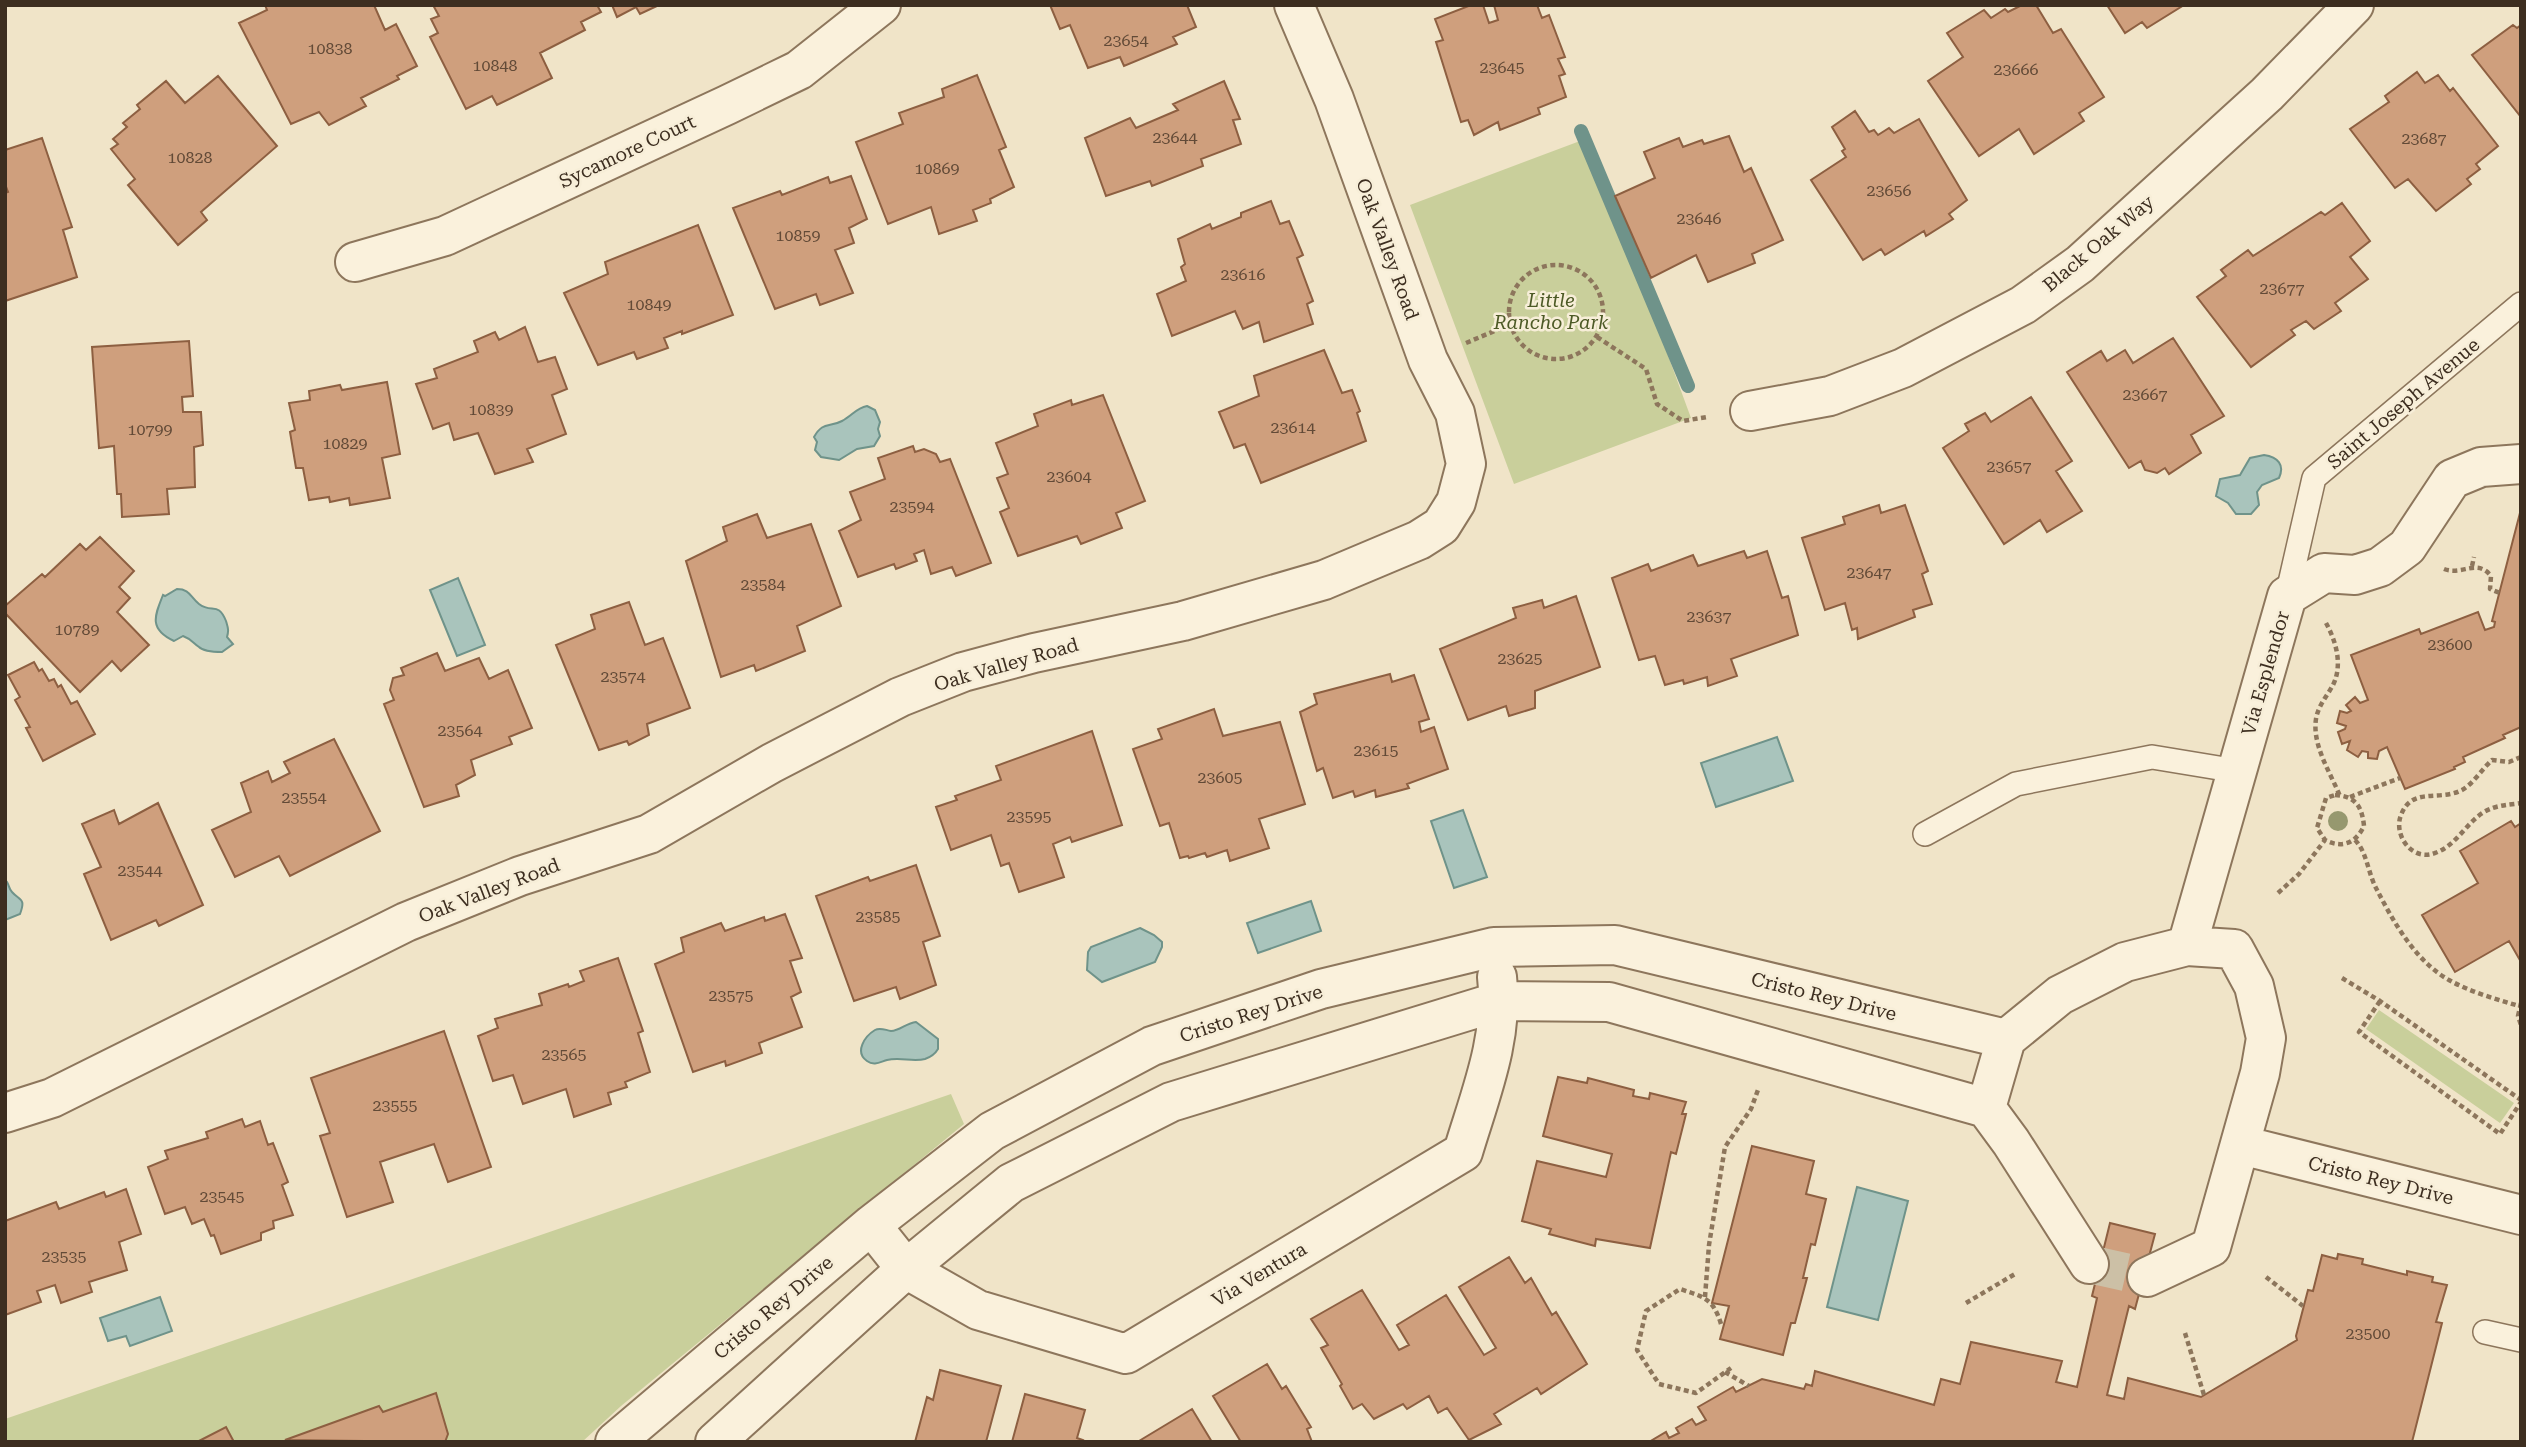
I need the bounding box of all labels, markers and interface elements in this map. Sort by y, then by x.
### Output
house number: 23654 [1104,31,1148,50]
house number: 10838 [308,39,352,58]
house number: 10848 [473,56,517,75]
house number: 23645 [1480,58,1524,77]
house number: 23666 [1994,60,2038,79]
street label: Sycamore Court [555,110,699,193]
house number: 23644 [1153,128,1197,147]
house number: 23687 [2402,129,2446,148]
house number: 10828 [168,148,212,167]
house number: 10869 [915,159,959,178]
street label: Oak Valley Road [1351,175,1424,323]
house number: 23656 [1867,181,1911,200]
street label: Black Oak Way [2038,190,2159,297]
house number: 23646 [1677,209,1721,228]
house number: 10859 [776,226,820,245]
house number: 23616 [1221,265,1265,284]
house number: 23677 [2260,279,2304,298]
park label: Little Rancho Park [1493,289,1609,334]
house number: 10849 [627,295,671,314]
street label: Saint Joseph Avenue [2323,333,2484,474]
house number: 23667 [2123,385,2167,404]
house number: 10839 [469,400,513,419]
house number: 23614 [1271,418,1315,437]
house number: 10799 [128,420,172,439]
house number: 10829 [323,434,367,453]
house number: 23657 [1987,457,2031,476]
house number: 23604 [1047,467,1091,486]
house number: 23594 [890,497,934,516]
house number: 23647 [1847,563,1891,582]
house number: 23584 [741,575,785,594]
house number: 23637 [1687,607,1731,626]
street label: Via Esplendor [2237,608,2294,738]
house number: 10789 [55,620,99,639]
street label: Oak Valley Road [931,633,1081,696]
house number: 23600 [2428,635,2472,654]
house number: 23625 [1498,649,1542,668]
house number: 23574 [601,667,645,686]
house number: 23564 [438,721,482,740]
house number: 23615 [1354,741,1398,760]
house number: 23605 [1198,768,1242,787]
house number: 23554 [282,788,326,807]
house number: 23595 [1007,807,1051,826]
street label: Oak Valley Road [415,853,563,928]
house number: 23544 [118,861,162,880]
house number: 23585 [856,907,900,926]
street label: Cristo Rey Drive [1749,967,1899,1026]
street label: Cristo Rey Drive [1177,980,1326,1047]
house number: 23575 [709,986,753,1005]
house number: 23565 [542,1045,586,1064]
house number: 23555 [373,1096,417,1115]
street label: Cristo Rey Drive [2306,1151,2456,1210]
house number: 23545 [200,1187,244,1206]
street label: Via Ventura [1208,1237,1311,1312]
house number: 23535 [42,1247,86,1266]
street label: Cristo Rey Drive [709,1251,838,1364]
house number: 23500 [2346,1324,2390,1343]

